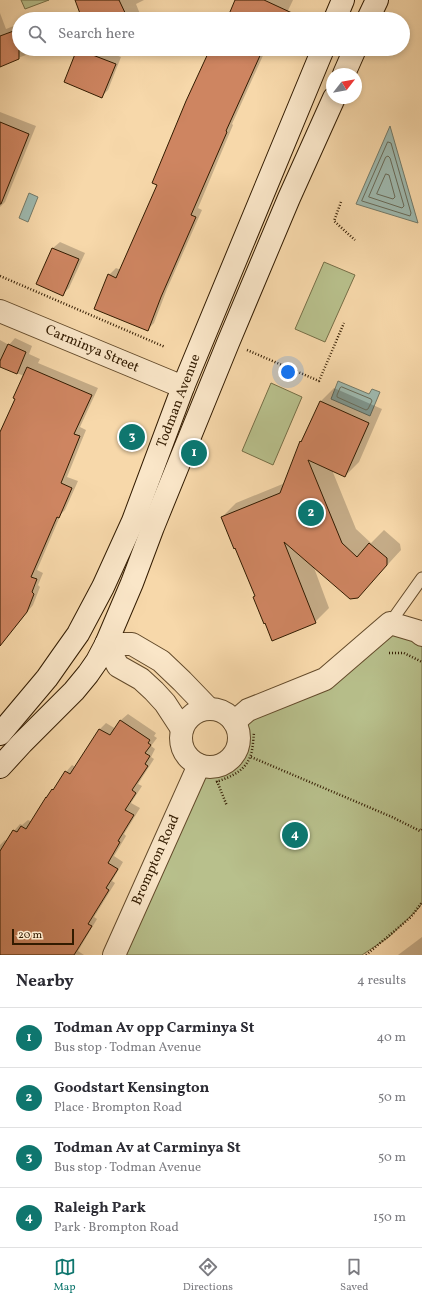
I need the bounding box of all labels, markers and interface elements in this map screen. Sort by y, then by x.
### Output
search box [12,12,410,56]
icon: search [26,23,48,45]
text: Search here [58,24,135,45]
north arrow [326,68,362,104]
street label: Carminya Street [42,321,142,377]
street label: Todman Avenue [152,351,206,451]
your location [278,362,298,382]
pin: 3 [119,422,145,452]
pin: 1 [181,438,207,468]
pin: 2 [298,498,324,528]
street label: Brompton Road [128,812,185,908]
pin: 4 [282,820,308,850]
scale bar [12,927,74,946]
text: 20 m [18,928,42,943]
text: Nearby [16,970,74,993]
text: 4 results [357,972,406,990]
text: Todman Av opp Carminya St [54,1018,254,1039]
text: 1 [26,1029,32,1047]
text: 40 m [377,1029,406,1047]
text: Bus stop · Todman Avenue [54,1039,201,1057]
text: Goodstart Kensington [54,1078,209,1099]
text: 2 [26,1089,32,1107]
text: 50 m [378,1089,406,1107]
text: Place · Brompton Road [54,1099,182,1117]
text: Todman Av at Carminya St [54,1138,241,1159]
text: 3 [26,1149,32,1167]
text: 50 m [378,1149,406,1167]
text: Bus stop · Todman Avenue [54,1159,201,1177]
text: Raleigh Park [54,1198,146,1219]
text: 4 [25,1209,33,1227]
text: 150 m [373,1209,406,1227]
text: Park · Brompton Road [54,1219,179,1237]
tab: Map [54,1256,76,1295]
tab: Directions [183,1256,233,1295]
tab: Saved [340,1256,368,1295]

